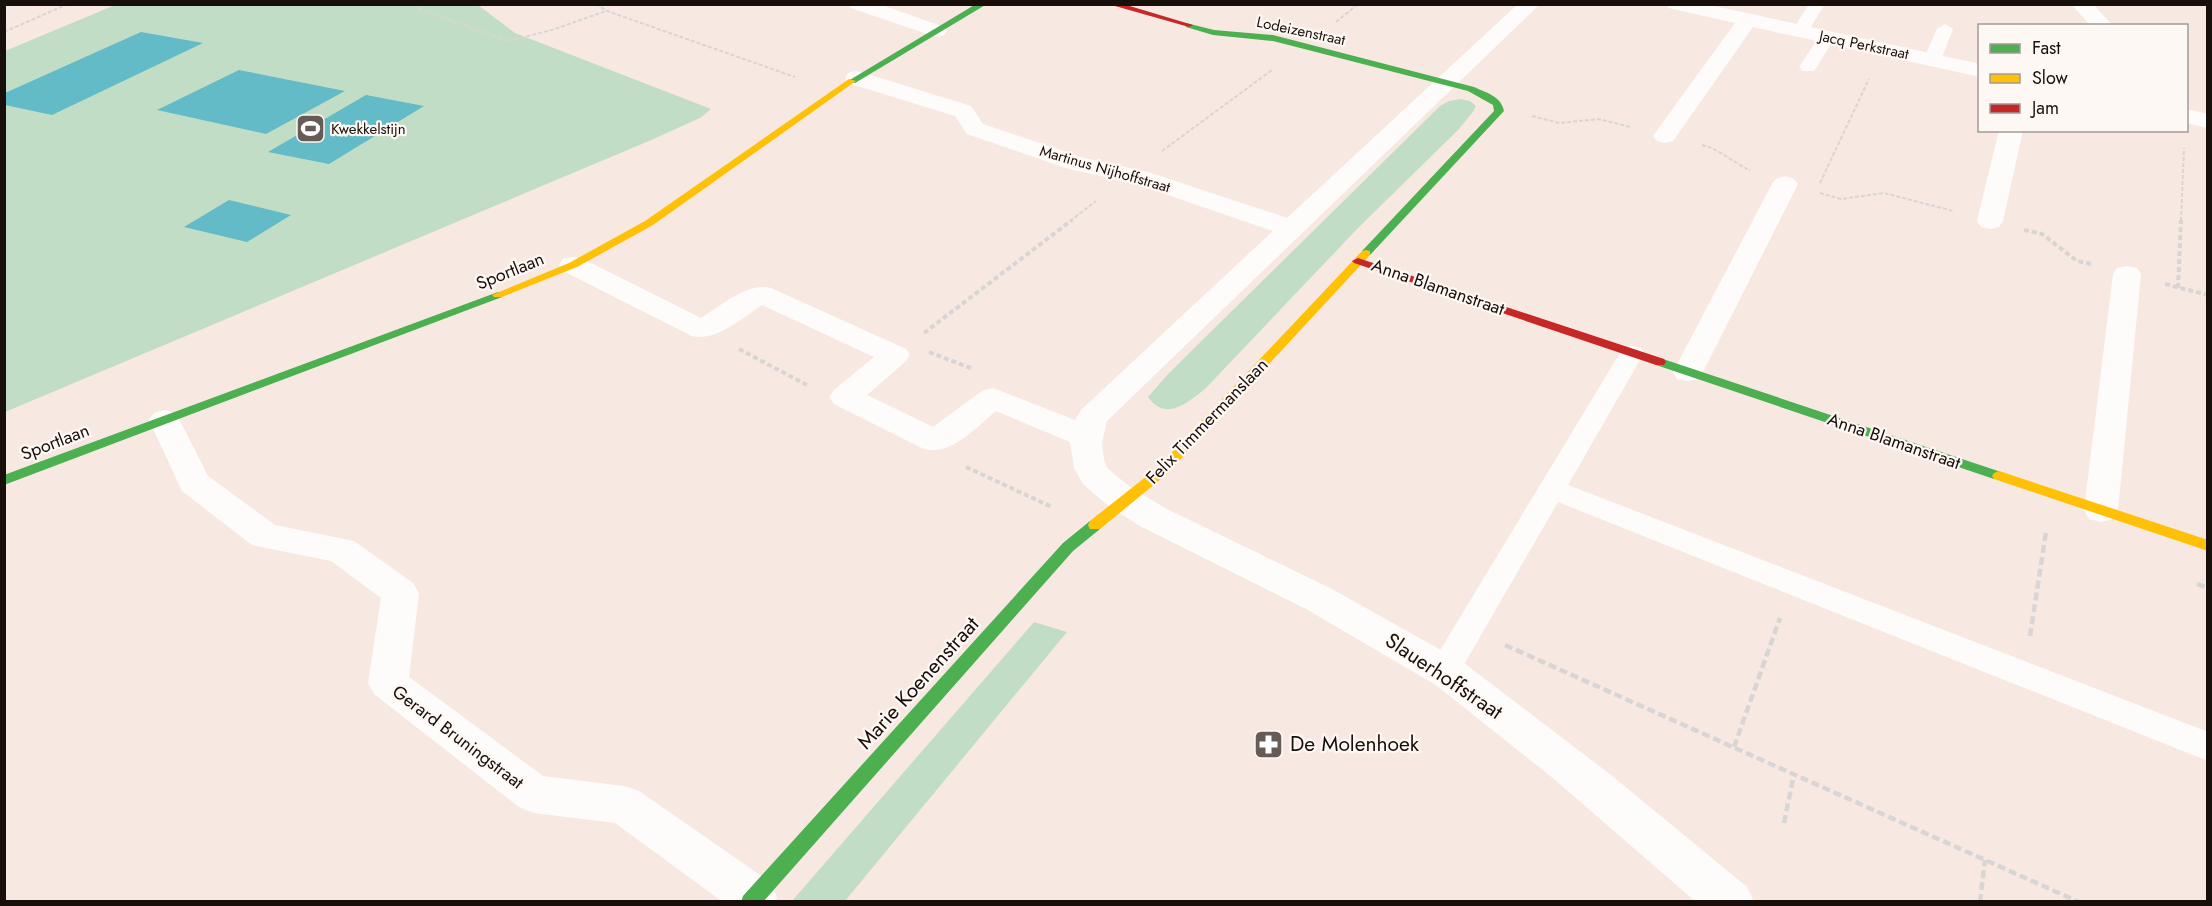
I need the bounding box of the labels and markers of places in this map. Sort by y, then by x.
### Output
sports icon: Kwekkelstijn [294,113,326,145]
place label: Kwekkelstijn [331,118,406,140]
pharmacy icon: De Molenhoek [1253,728,1285,760]
place label: De Molenhoek [1290,729,1420,759]

